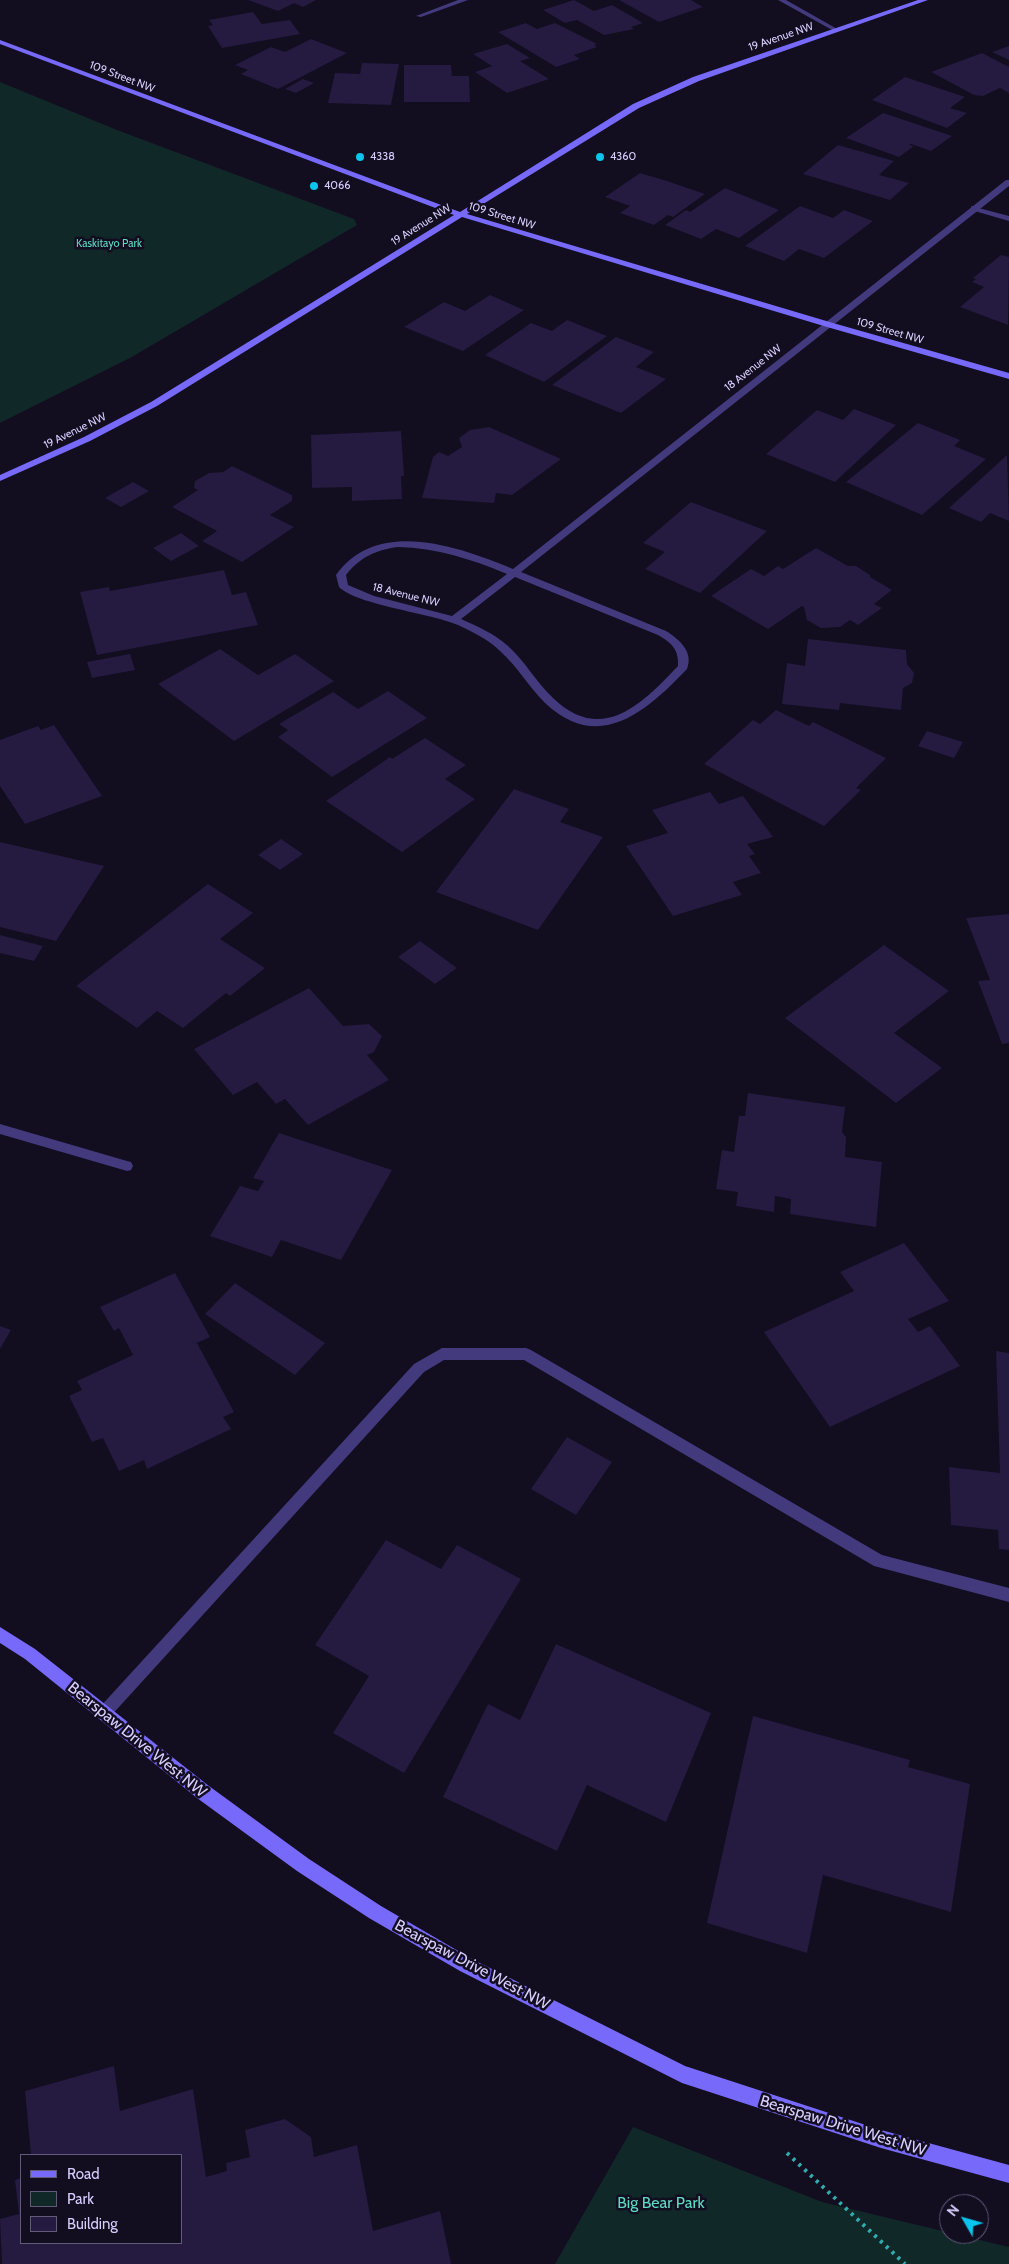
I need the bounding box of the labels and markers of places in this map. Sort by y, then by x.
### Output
place label: 4338 [370,150,395,164]
place label: 4360 [610,150,636,164]
marker: 4338 [354,151,366,163]
marker: 4360 [594,151,606,163]
place label: 4066 [324,179,351,193]
marker: 4066 [308,180,320,192]

